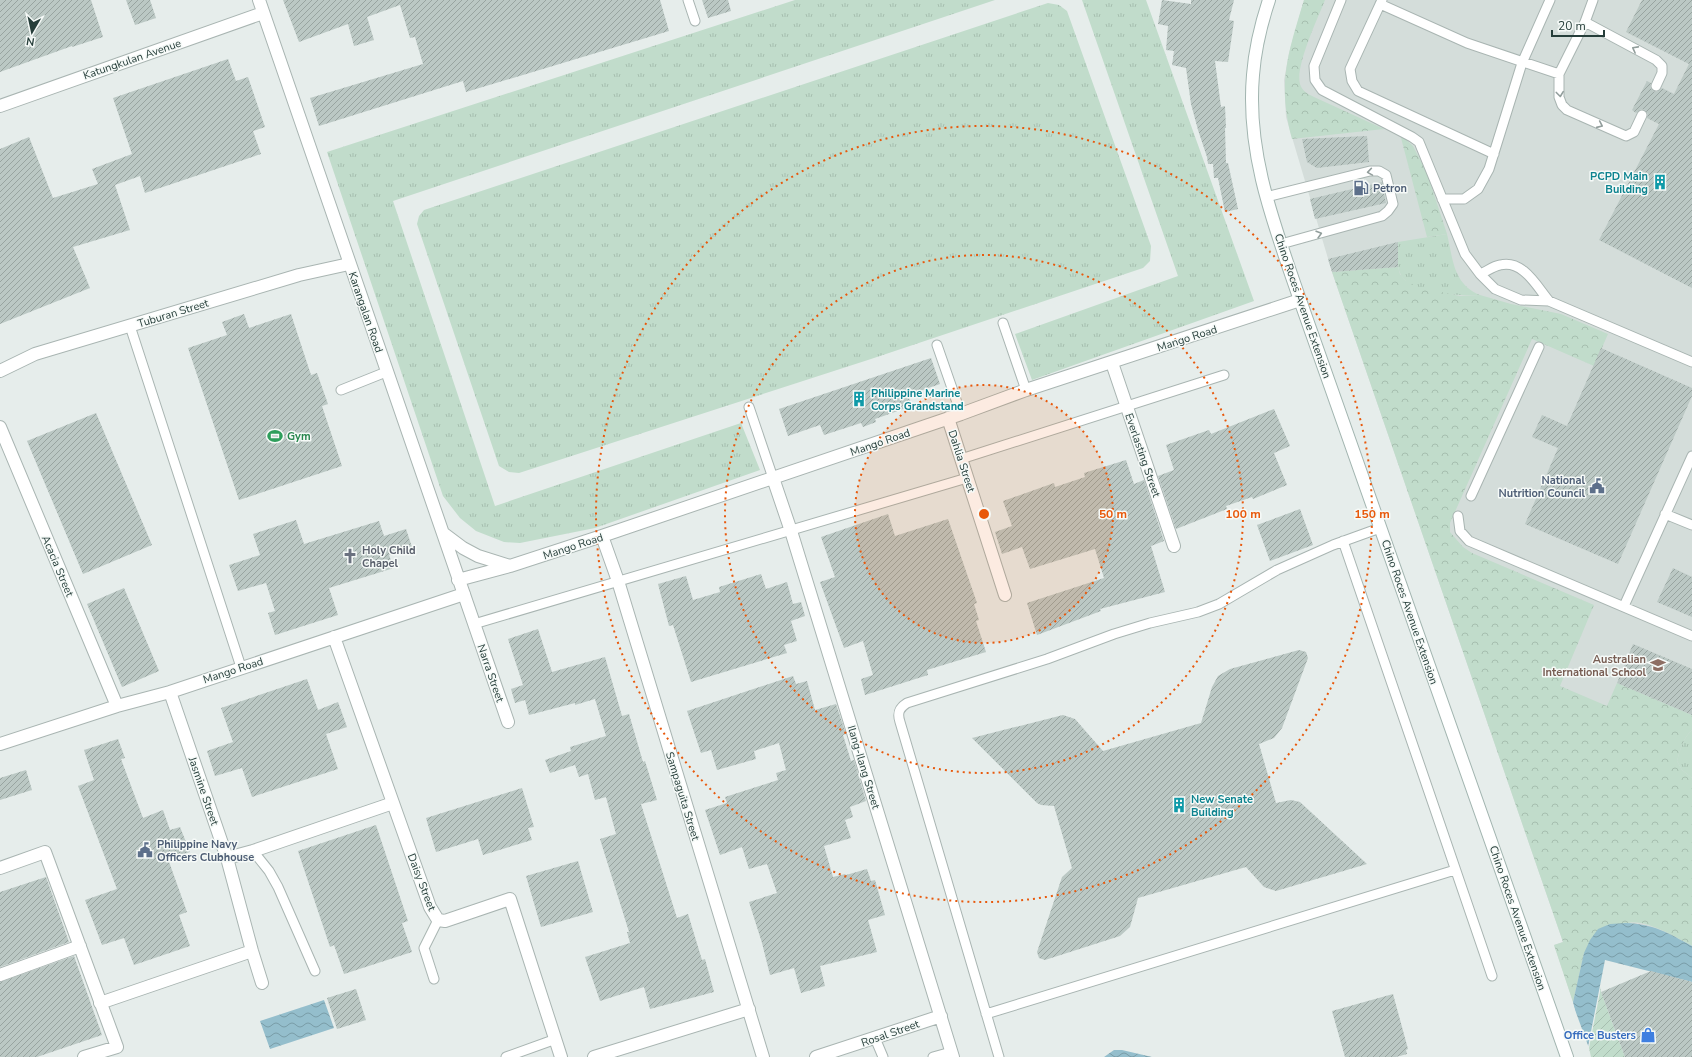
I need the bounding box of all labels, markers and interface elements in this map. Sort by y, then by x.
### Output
north arrow [12,12,52,52]
scale bar [1552,12,1604,38]
text: 20 m [1558,18,1586,34]
text: N [25,33,36,49]
street label: Katungkulan Avenue [81,36,183,83]
one-way arrow [1632,46,1639,54]
one-way arrow [1555,90,1564,97]
one-way arrow [1596,120,1604,128]
one-way arrow [1366,167,1373,176]
place label: PCPD Main Building [1590,169,1648,197]
building icon: PCPD Main Building [1651,173,1669,191]
fuel station icon: Petron [1352,179,1370,197]
place label: Petron [1373,181,1407,196]
one-way arrow [1315,230,1322,239]
street label: Chino Roces Avenue Extension [1271,232,1334,381]
street label: Karangalan Road [345,270,386,355]
street label: Tuburan Street [136,296,211,331]
street label: Mango Road [1155,322,1219,355]
place label: Philippine Marine Corps Grandstand [871,386,964,414]
building icon: Philippine Marine Corps Grandstand [850,390,868,408]
street label: Everlasting Street [1121,411,1164,499]
street label: Mango Road [848,425,912,460]
sports icon: Gym [266,427,284,445]
street label: Dahlia Street [944,428,979,494]
place label: Gym [287,429,311,444]
place label: National Nutrition Council [1499,473,1585,501]
public building icon: National Nutrition Council [1588,477,1606,495]
text: 50 m [1099,506,1127,522]
text: 100 m [1225,506,1261,522]
text: 150 m [1354,506,1390,522]
centre of rings [977,507,991,521]
street label: Mango Road [541,530,605,563]
street label: Acacia Street [38,533,77,599]
street label: Chino Roces Avenue Extension [1378,538,1441,687]
place label: Holy Child Chapel [362,543,416,571]
church icon: Holy Child Chapel [341,547,359,565]
street label: Narra Street [474,642,508,704]
place label: Australian International School [1543,652,1646,680]
street label: Mango Road [201,654,265,687]
school or university icon: Australian International School [1649,656,1667,674]
street label: Ilang-Ilang Street [844,723,883,811]
street label: Sampaguita Street [662,750,703,842]
street label: Jasmine Street [184,754,222,828]
place label: New Senate Building [1191,792,1253,820]
building icon: New Senate Building [1170,796,1188,814]
place label: Philippine Navy Officers Clubhouse [157,837,254,865]
public building icon: Philippine Navy Officers Clubhouse [136,841,154,859]
street label: Chino Roces Avenue Extension [1486,844,1549,993]
street label: Daisy Street [404,851,439,913]
street label: Rosal Street [859,1016,921,1050]
shop icon: Office Busters [1639,1026,1657,1044]
place label: Office Busters [1564,1028,1636,1043]

